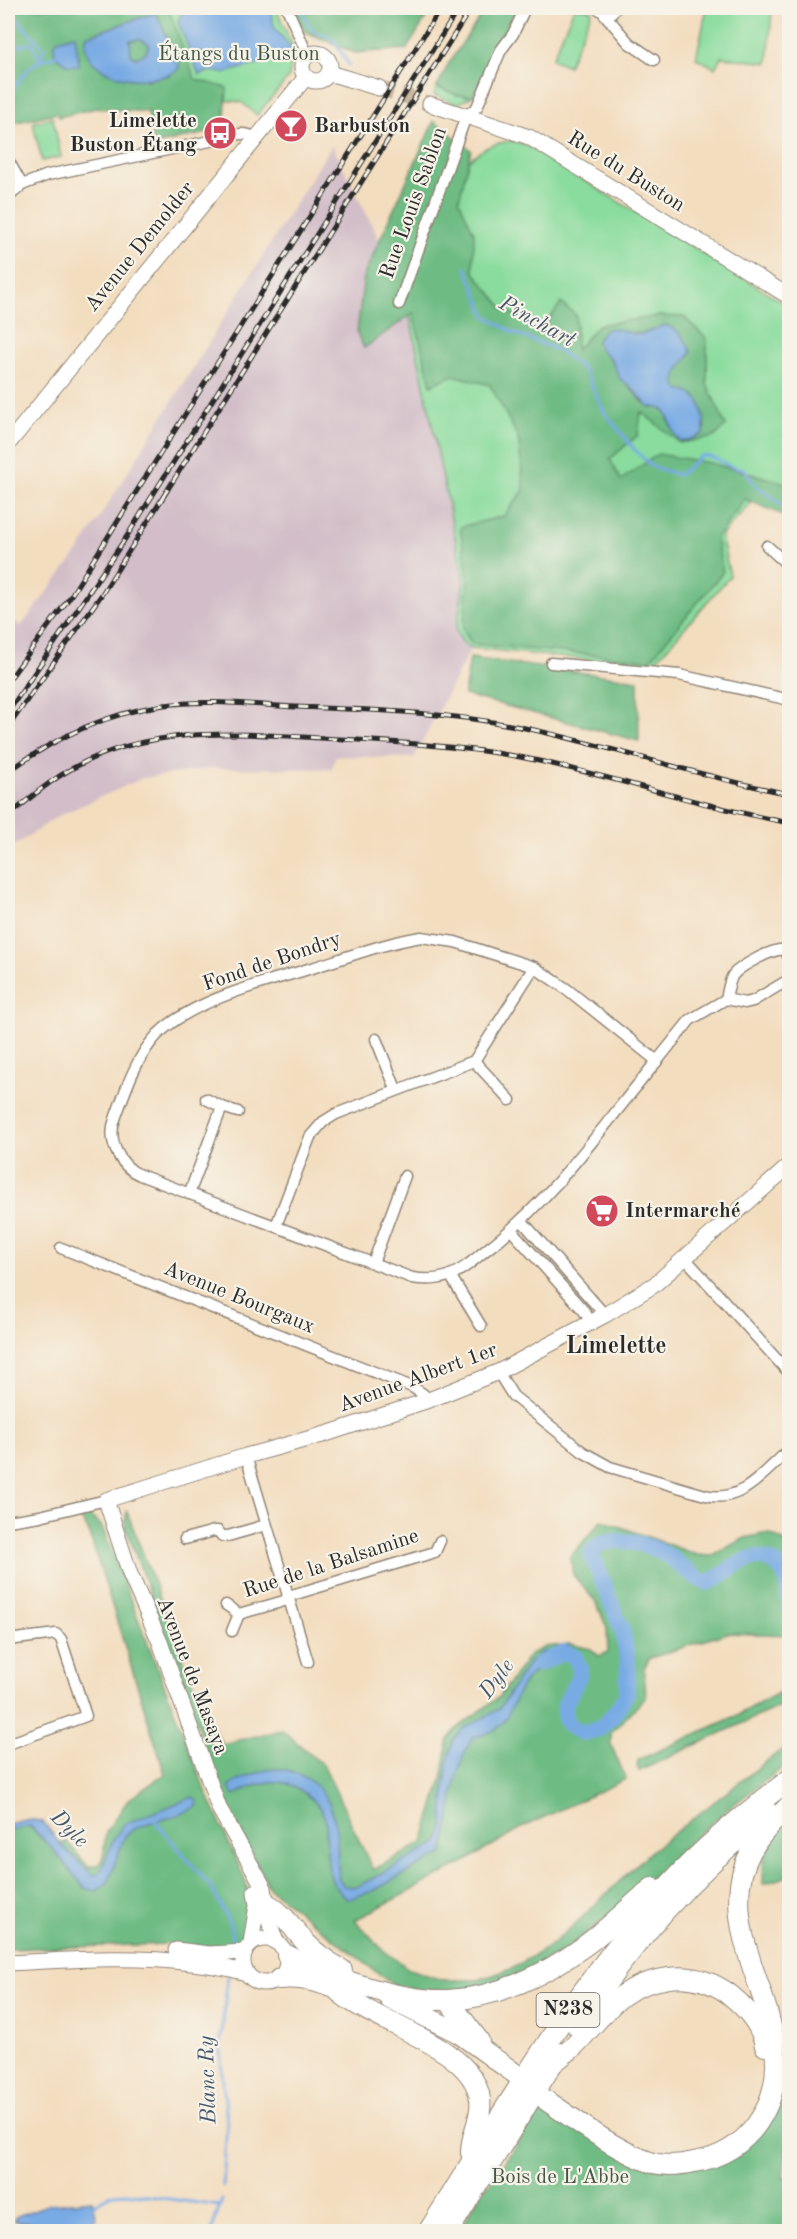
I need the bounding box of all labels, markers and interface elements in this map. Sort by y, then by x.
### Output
park label: Étangs du Buston [158,40,320,65]
bar icon: Barbuston [273,108,309,144]
place label: Limelette Buston Étang [70,111,197,156]
bus stop icon: Limelette Buston Étang [202,115,238,151]
place label: Barbuston [314,116,410,137]
street label: Rue Louis Sablon [377,124,451,282]
street label: Rue du Buston [564,128,688,216]
street label: Avenue Demolder [81,178,199,316]
water label: Pinchart [494,292,580,352]
street label: Fond de Bondry [200,929,344,995]
supermarket icon: Intermarché [584,1193,620,1229]
place label: Intermarché [625,1201,741,1222]
street label: Avenue Bourgaux [160,1258,318,1338]
district label: Limelette [565,1335,667,1359]
street label: Avenue Albert 1er [336,1339,500,1416]
street label: Rue de la Balsamine [240,1526,422,1602]
street label: Avenue de Masaya [152,1594,232,1758]
water label: Dyle [475,1655,519,1704]
water label: Dyle [45,1805,92,1852]
road number: N238 [536,1993,600,2027]
water label: Blanc Ry [195,2035,221,2126]
park label: Bois de L'Abbe [491,2167,629,2188]

